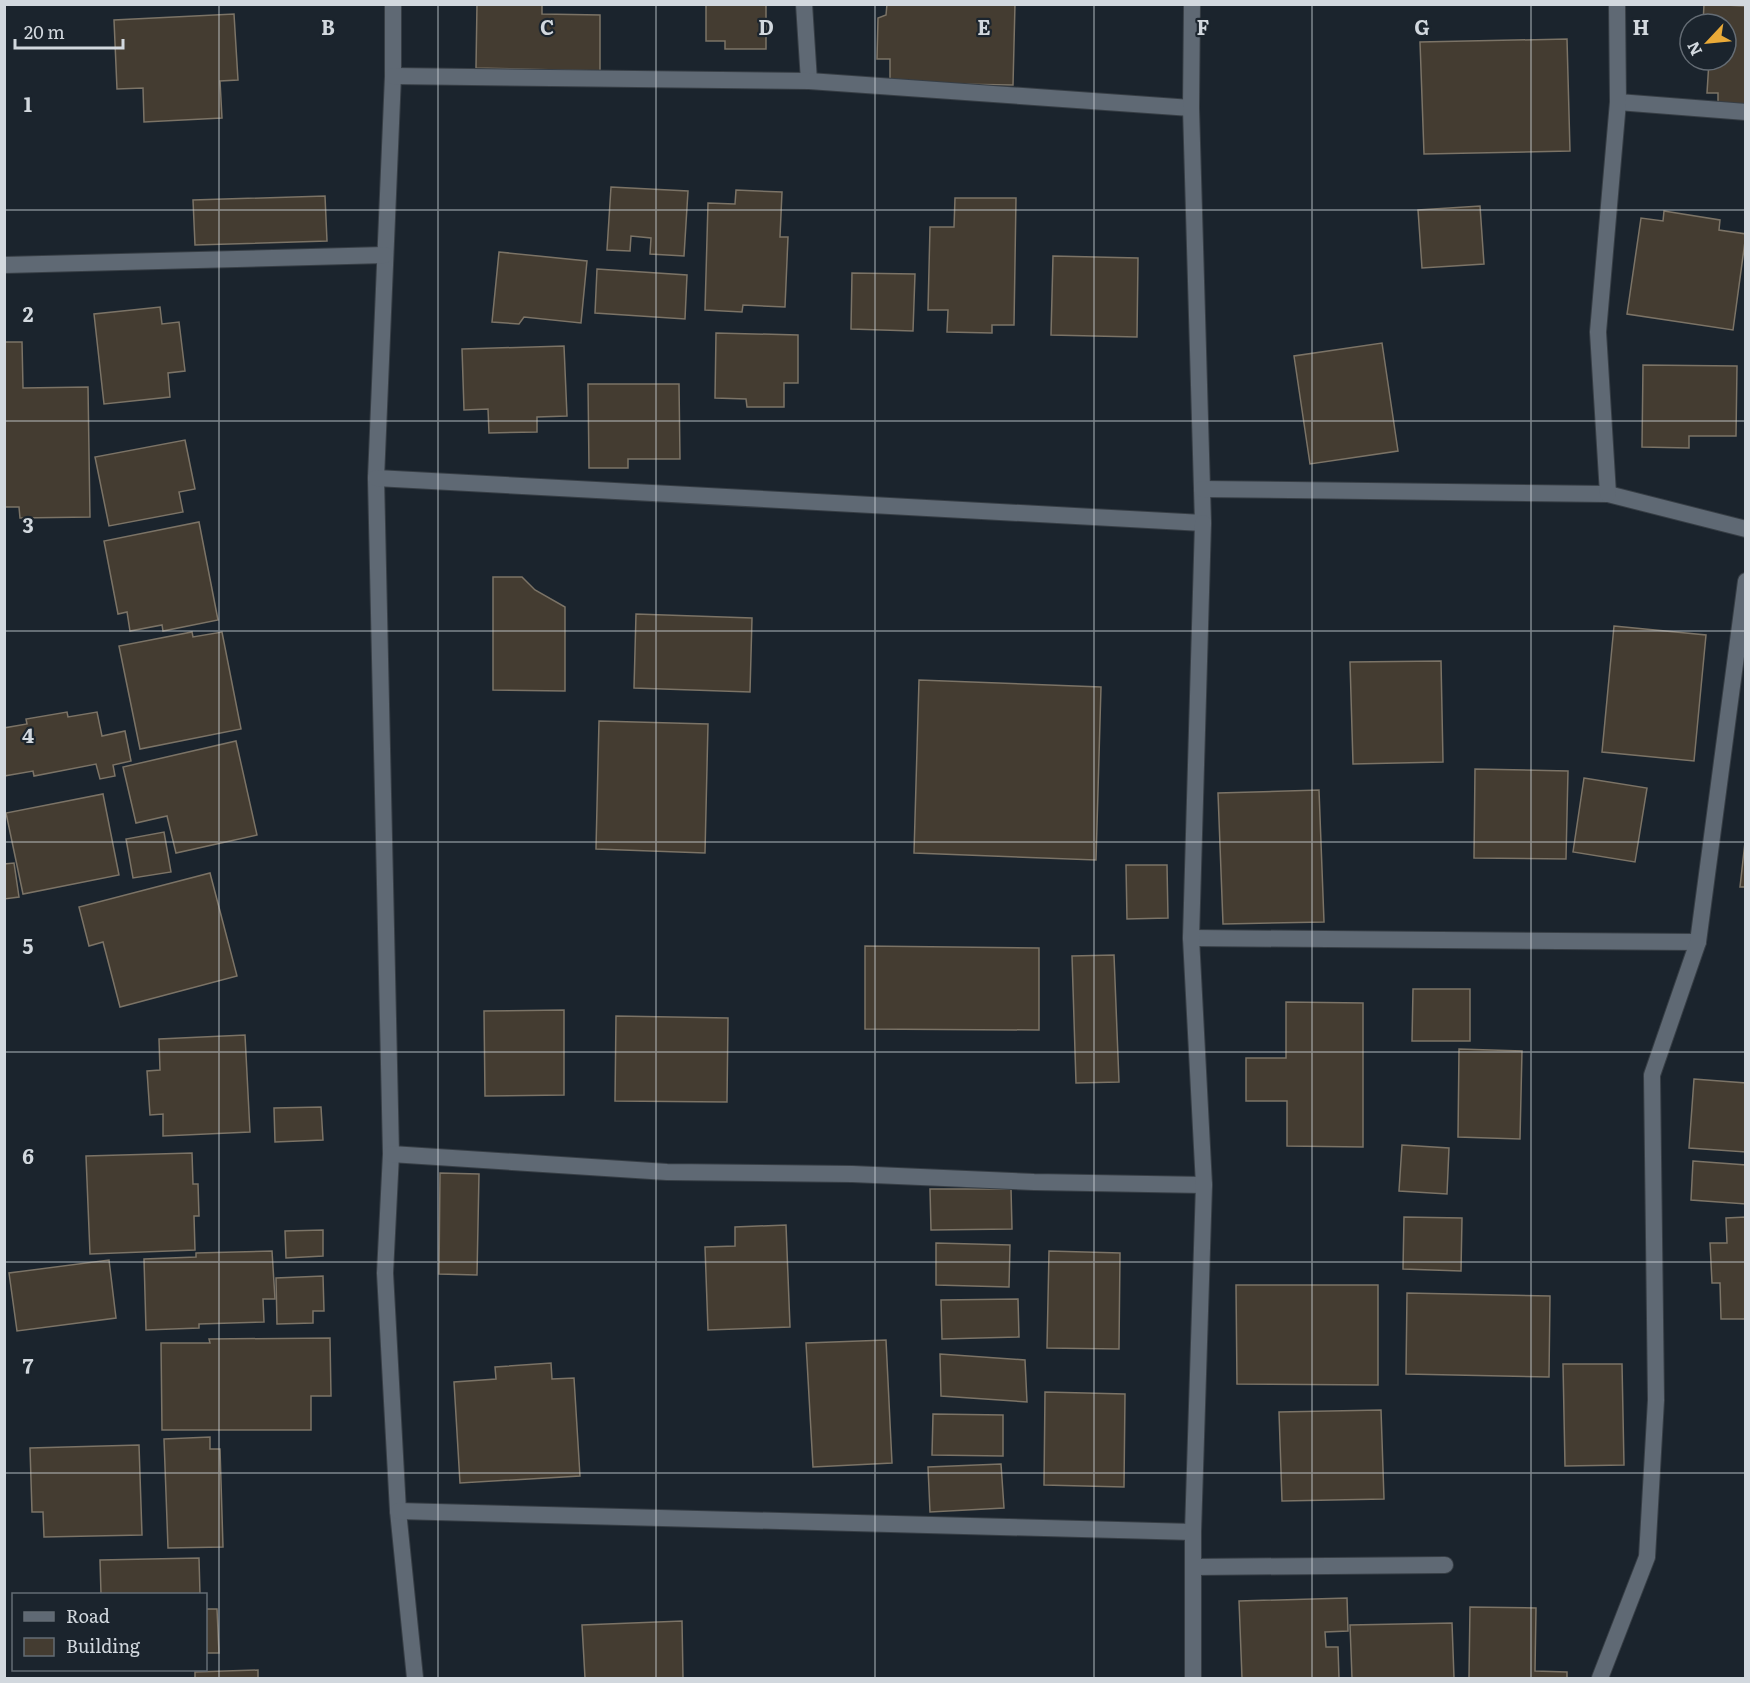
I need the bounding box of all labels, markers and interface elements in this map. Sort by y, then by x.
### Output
text: B [321,11,335,41]
text: C [540,11,554,41]
text: D [758,11,774,41]
text: E [977,11,991,41]
text: F [1197,11,1210,41]
text: G [1414,11,1430,41]
text: H [1633,11,1649,41]
scale bar [15,12,123,50]
north arrow [1678,12,1738,72]
text: 20 m [24,18,65,45]
text: N [1680,38,1707,60]
text: 1 [24,88,32,118]
text: 2 [23,298,34,328]
text: 3 [22,509,34,539]
text: 4 [22,719,34,749]
text: 5 [23,930,34,960]
text: 6 [22,1140,34,1170]
text: 7 [23,1350,34,1380]
legend [12,1593,207,1671]
text: Road [66,1602,110,1629]
text: Building [66,1632,141,1659]

